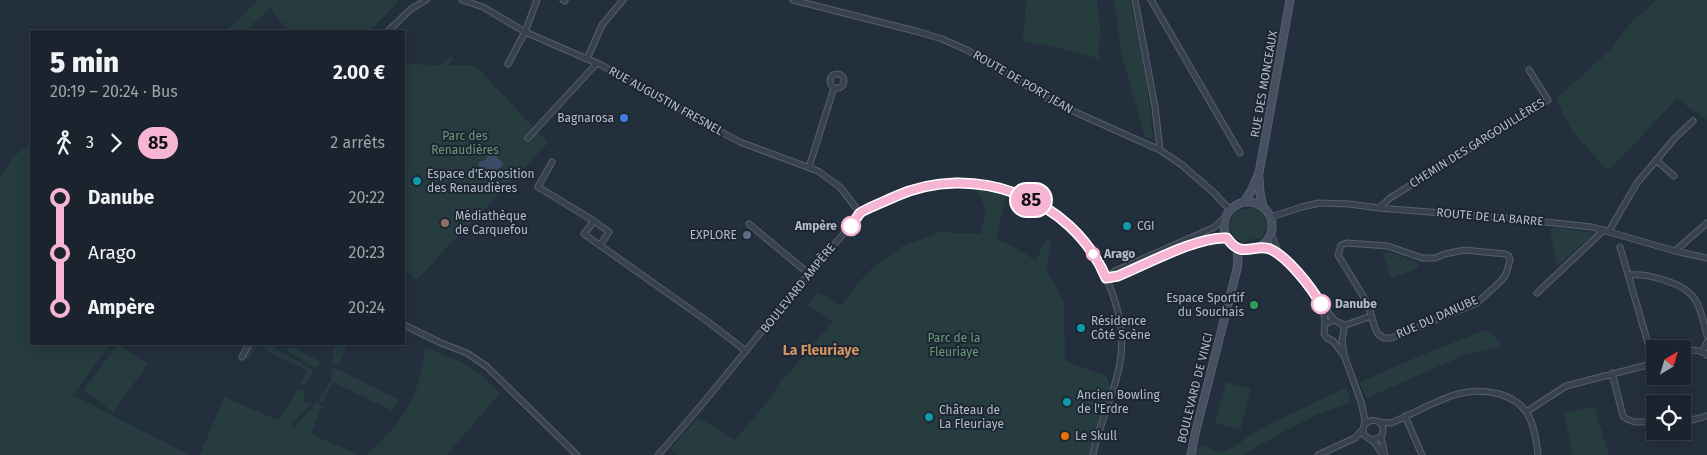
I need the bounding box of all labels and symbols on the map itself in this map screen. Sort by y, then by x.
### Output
street label: RUE DES MONCEAUX [1248,29,1280,139]
street label: ROUTE DE PORT JEAN [970,48,1076,116]
street label: RUE AUGUSTIN FRESNEL [606,64,726,138]
street label: CHEMIN DES GARGOUILLÈRES [1406,94,1548,190]
place label: Bagnarosa [557,111,614,125]
marker: Bagnarosa [618,112,630,124]
park label: Parc des Renaudières [431,129,499,157]
place label: Espace d'Exposition des Renaudières [427,167,535,195]
marker: Espace d'Exposition des Renaudières [411,175,423,187]
line badge: 85 [1008,184,1054,216]
street label: ROUTE DE LA BARRE [1436,205,1544,229]
place label: Médiathèque de Carquefou [455,209,528,237]
marker: Ampère [841,216,861,236]
marker: Médiathèque de Carquefou [439,217,451,229]
place label: Ampère [794,219,837,233]
place label: CGI [1137,219,1155,233]
marker: CGI [1121,220,1133,232]
place label: EXPLORE [690,228,737,242]
marker: EXPLORE [741,229,753,241]
street label: BOULEVARD AMPÈRE [757,240,838,335]
marker: Arago [1086,247,1100,261]
place label: Arago [1103,247,1135,261]
place label: Espace Sportif du Souchais [1166,291,1245,319]
street label: RUE DU DANUBE [1394,293,1480,341]
marker: Danube [1311,294,1331,314]
place label: Danube [1335,297,1377,311]
marker: Espace Sportif du Souchais [1248,299,1260,311]
place label: Résidence Côté Scène [1091,314,1151,342]
marker: Résidence Côté Scène [1075,322,1087,334]
park label: Parc de la Fleuriaye [928,331,980,359]
street label: BOULEVARD DE VINCI [1174,331,1216,445]
north arrow [1646,340,1691,385]
district label: La Fleuriaye [783,342,859,359]
place label: Ancien Bowling de l'Erdre [1077,388,1161,416]
marker: Ancien Bowling de l'Erdre [1061,396,1073,408]
place label: Château de La Fleuriaye [939,403,1004,431]
marker: Château de La Fleuriaye [923,411,935,423]
place label: Le Skull [1075,429,1117,443]
marker: Le Skull [1059,430,1071,442]

